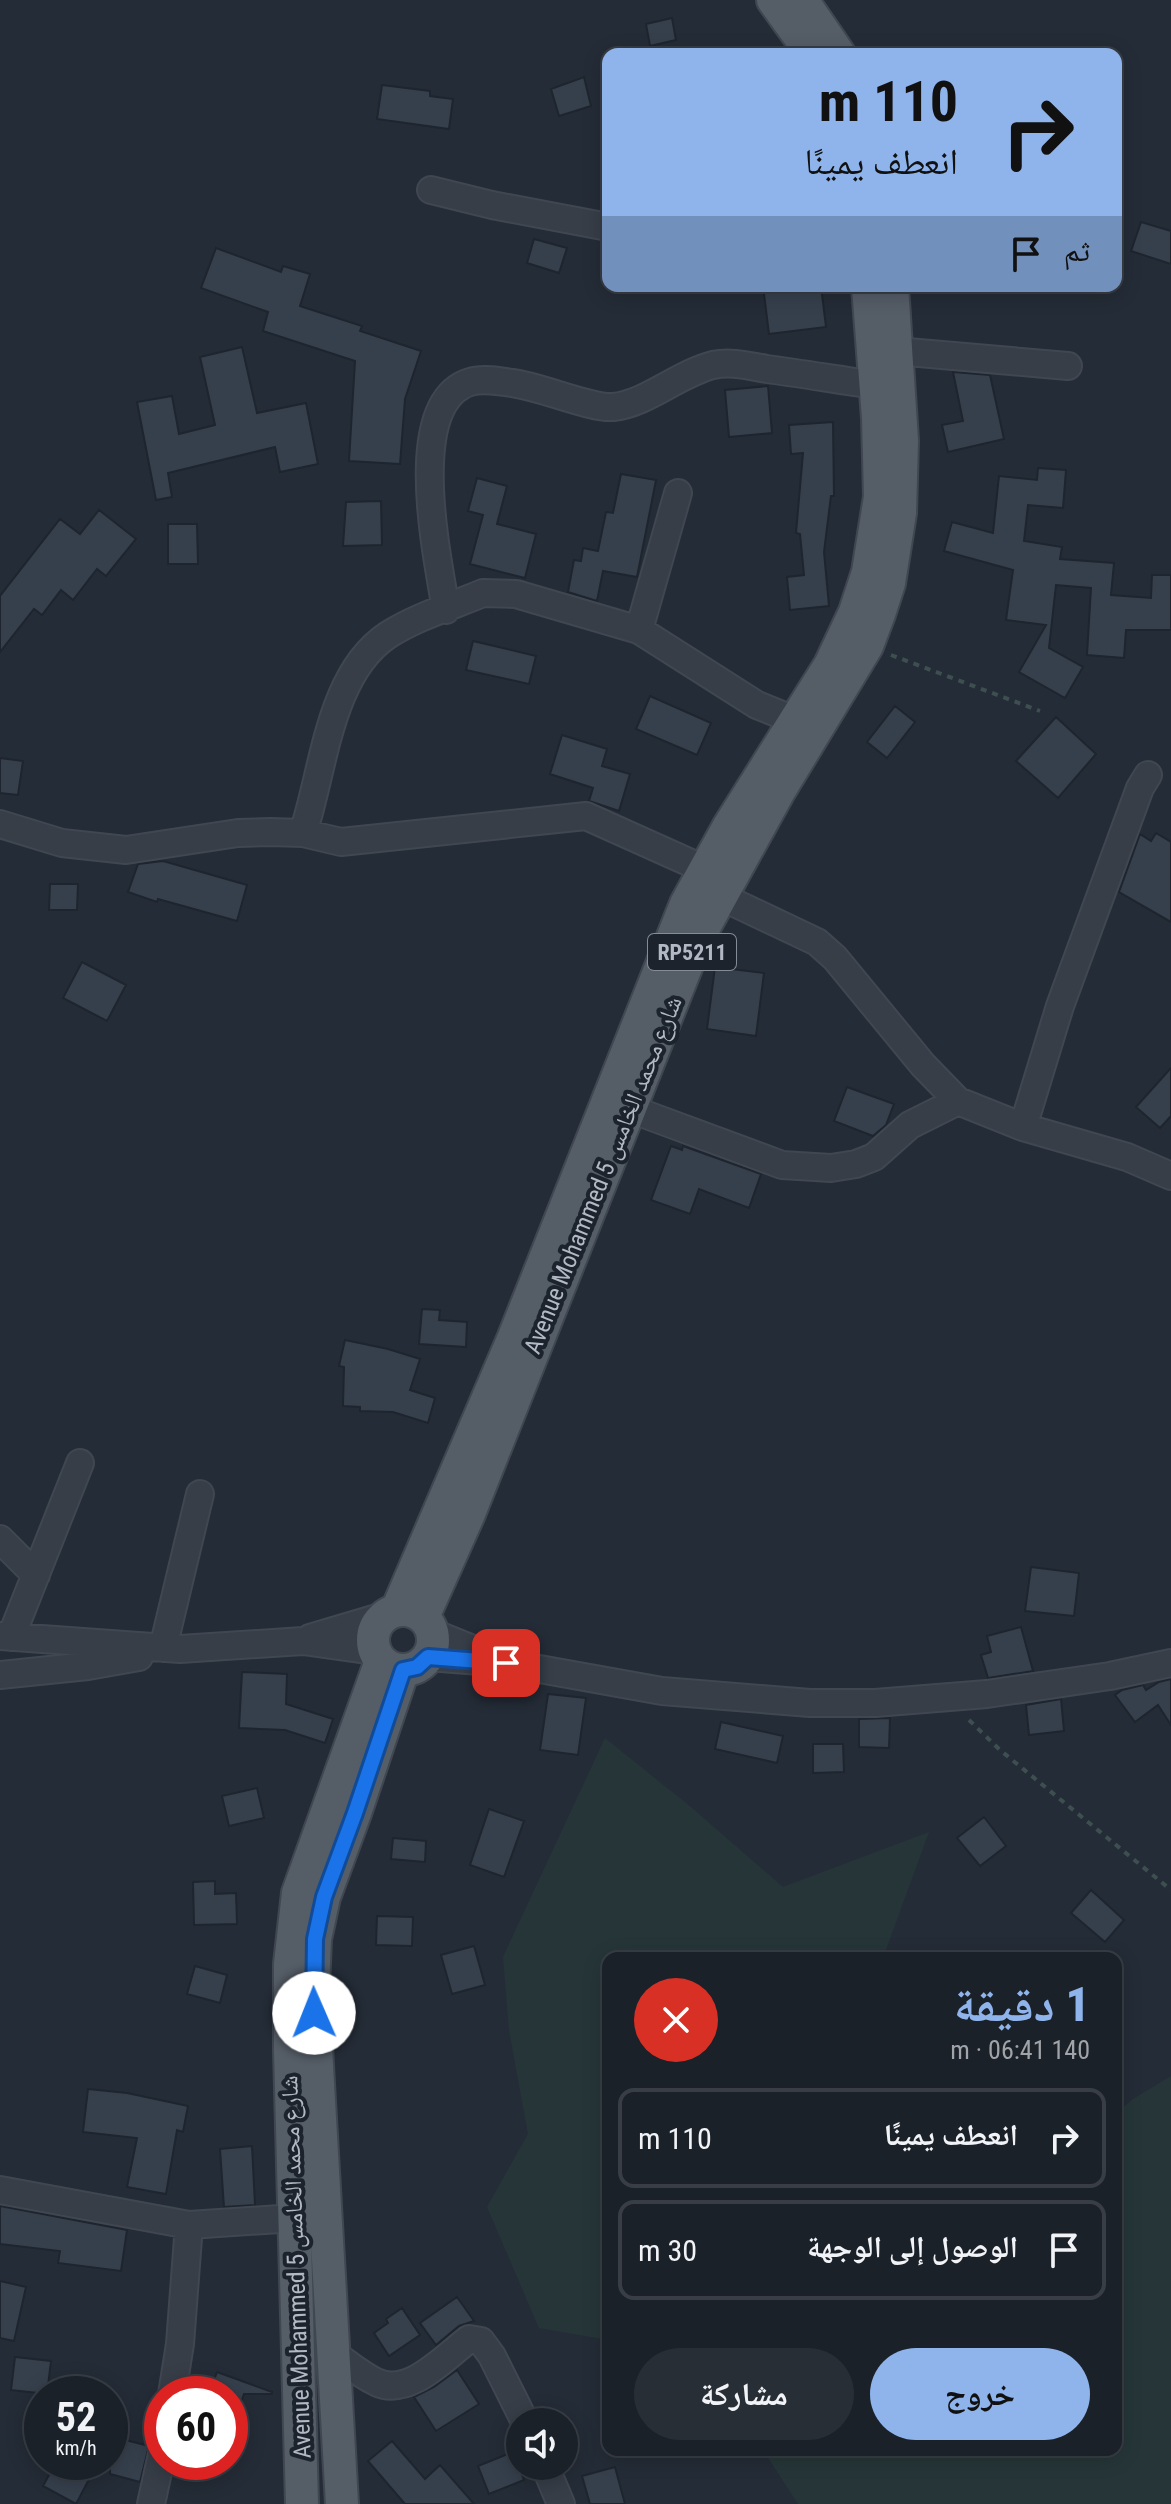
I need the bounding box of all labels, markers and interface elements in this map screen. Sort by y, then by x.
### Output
text: 110 m [819,69,958,135]
icon: right [986,80,1090,184]
text: انعطف يمينًا [805,141,958,183]
icon: arrive [1004,232,1048,276]
text: ثم [1064,233,1090,268]
road number: RP5211 [648,934,736,970]
street label: Avenue Mohammed 5 شارع محمد الخامس [518,992,689,1358]
pin [472,1629,540,1697]
icon: arrive [484,1641,528,1685]
position arrow [272,1971,356,2055]
text: 1 دقيقة [954,1976,1090,2033]
button: close [634,1978,718,2062]
text: 140 m · 06:41 [950,2035,1090,2065]
street label: Avenue Mohammed 5 شارع محمد الخامس [275,2075,318,2459]
icon: right [1042,2116,1086,2160]
text: انعطف يمينًا [884,2117,1018,2152]
text: 110 m [638,2121,712,2156]
icon: arrive [1042,2228,1086,2272]
text: الوصول إلى الوجهة [807,2229,1018,2264]
text: 30 m [638,2233,697,2268]
button: مشاركة [634,2348,854,2440]
button: خروج [870,2348,1090,2440]
speed limit sign: 60 [144,2376,248,2480]
text: 52 [56,2394,96,2441]
map controls [506,2408,578,2480]
button: sound [506,2408,578,2480]
text: km/h [55,2436,97,2460]

